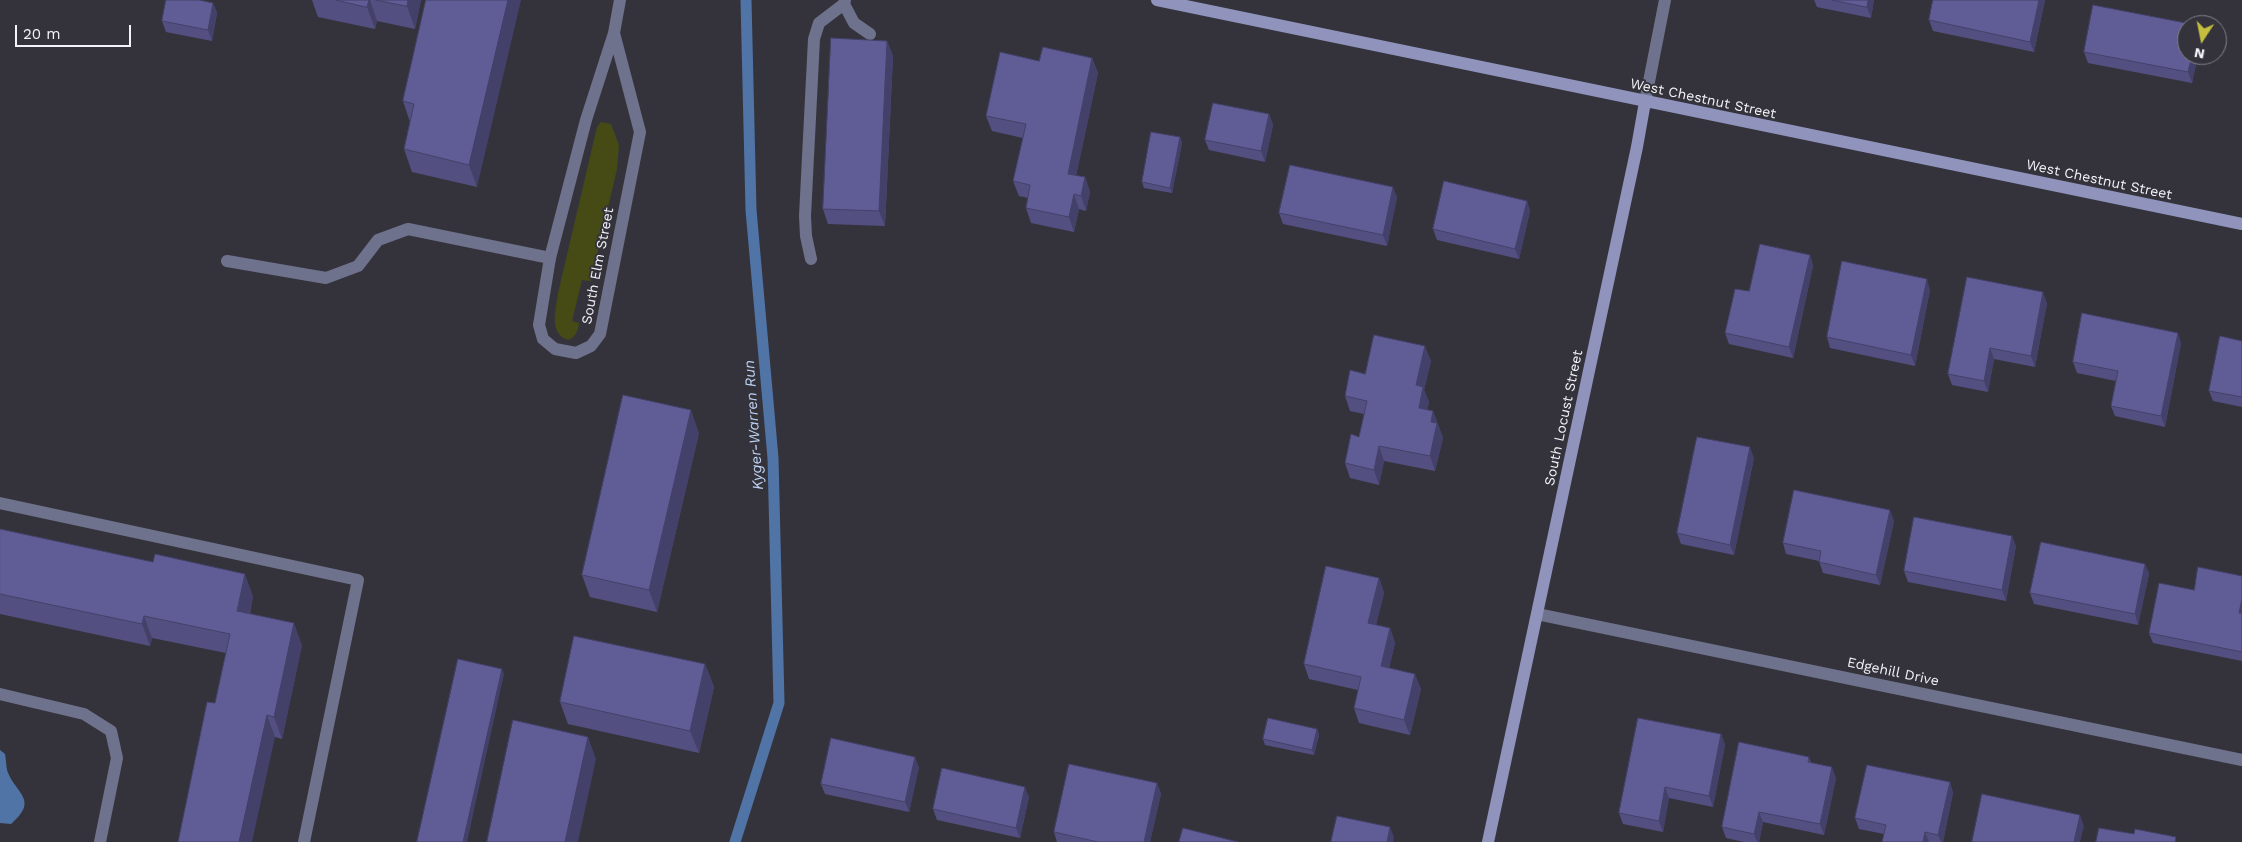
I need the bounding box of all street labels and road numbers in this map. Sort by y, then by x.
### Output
street label: West Chestnut Street [1629,75,1777,123]
street label: West Chestnut Street [2025,156,2173,204]
street label: South Elm Street [578,206,618,326]
street label: South Locust Street [1541,349,1587,487]
street label: Edgehill Drive [1846,654,1940,690]

